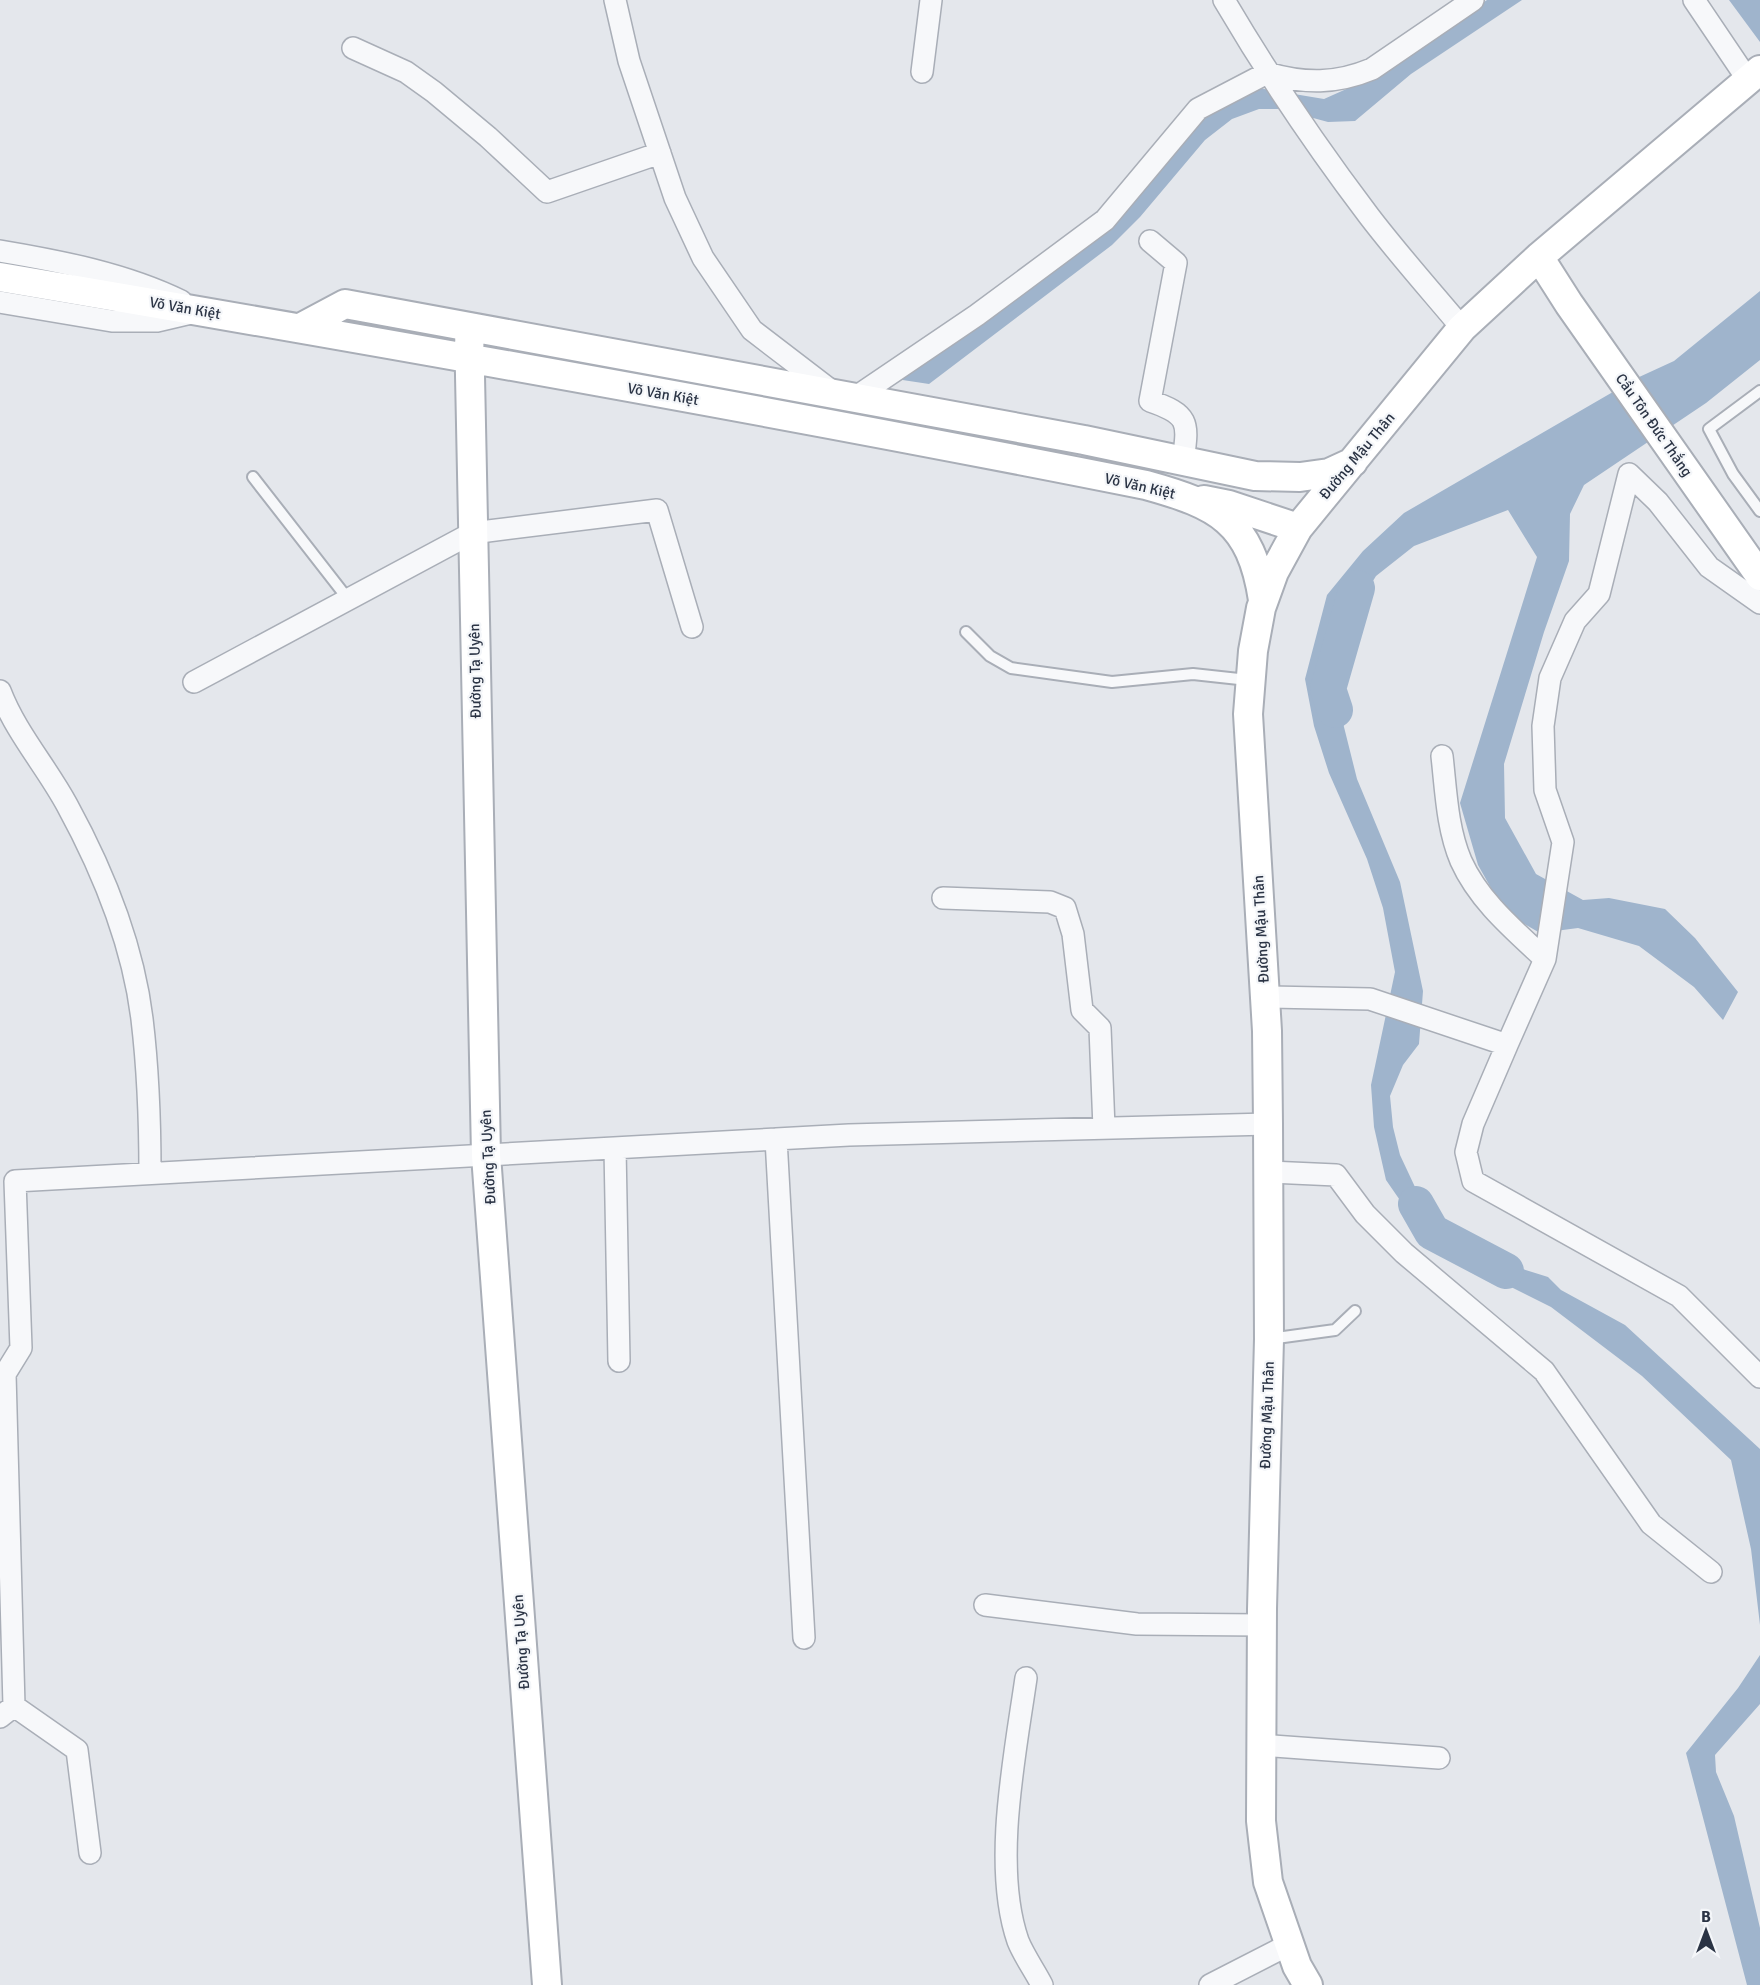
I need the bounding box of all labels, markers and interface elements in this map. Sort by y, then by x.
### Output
street label: Võ Văn Kiệt [148,293,222,323]
street label: Cầu Tôn Đức Thắng [1612,369,1697,480]
street label: Võ Văn Kiệt [626,379,700,409]
street label: Đường Mậu Thân [1315,409,1399,503]
street label: Võ Văn Kiệt [1103,469,1177,503]
street label: Đường Tạ Uyên [465,623,485,719]
street label: Đường Mậu Thân [1249,875,1273,983]
street label: Đường Tạ Uyên [477,1109,499,1205]
street label: Đường Mậu Thân [1256,1361,1278,1469]
street label: Đường Tạ Uyên [509,1594,533,1690]
north arrow [1676,1901,1736,1961]
text: B [1701,1907,1711,1927]

